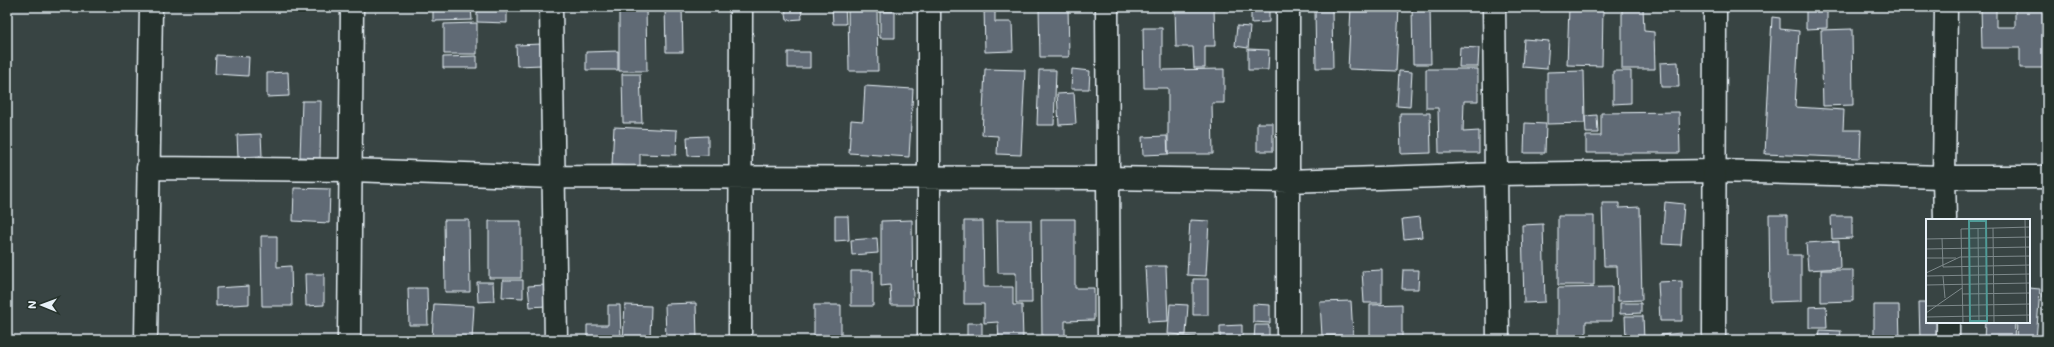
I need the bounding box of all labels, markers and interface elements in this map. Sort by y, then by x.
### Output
inset map [1926,219,2030,323]
north arrow [22,285,62,325]
text: N [24,301,39,309]

